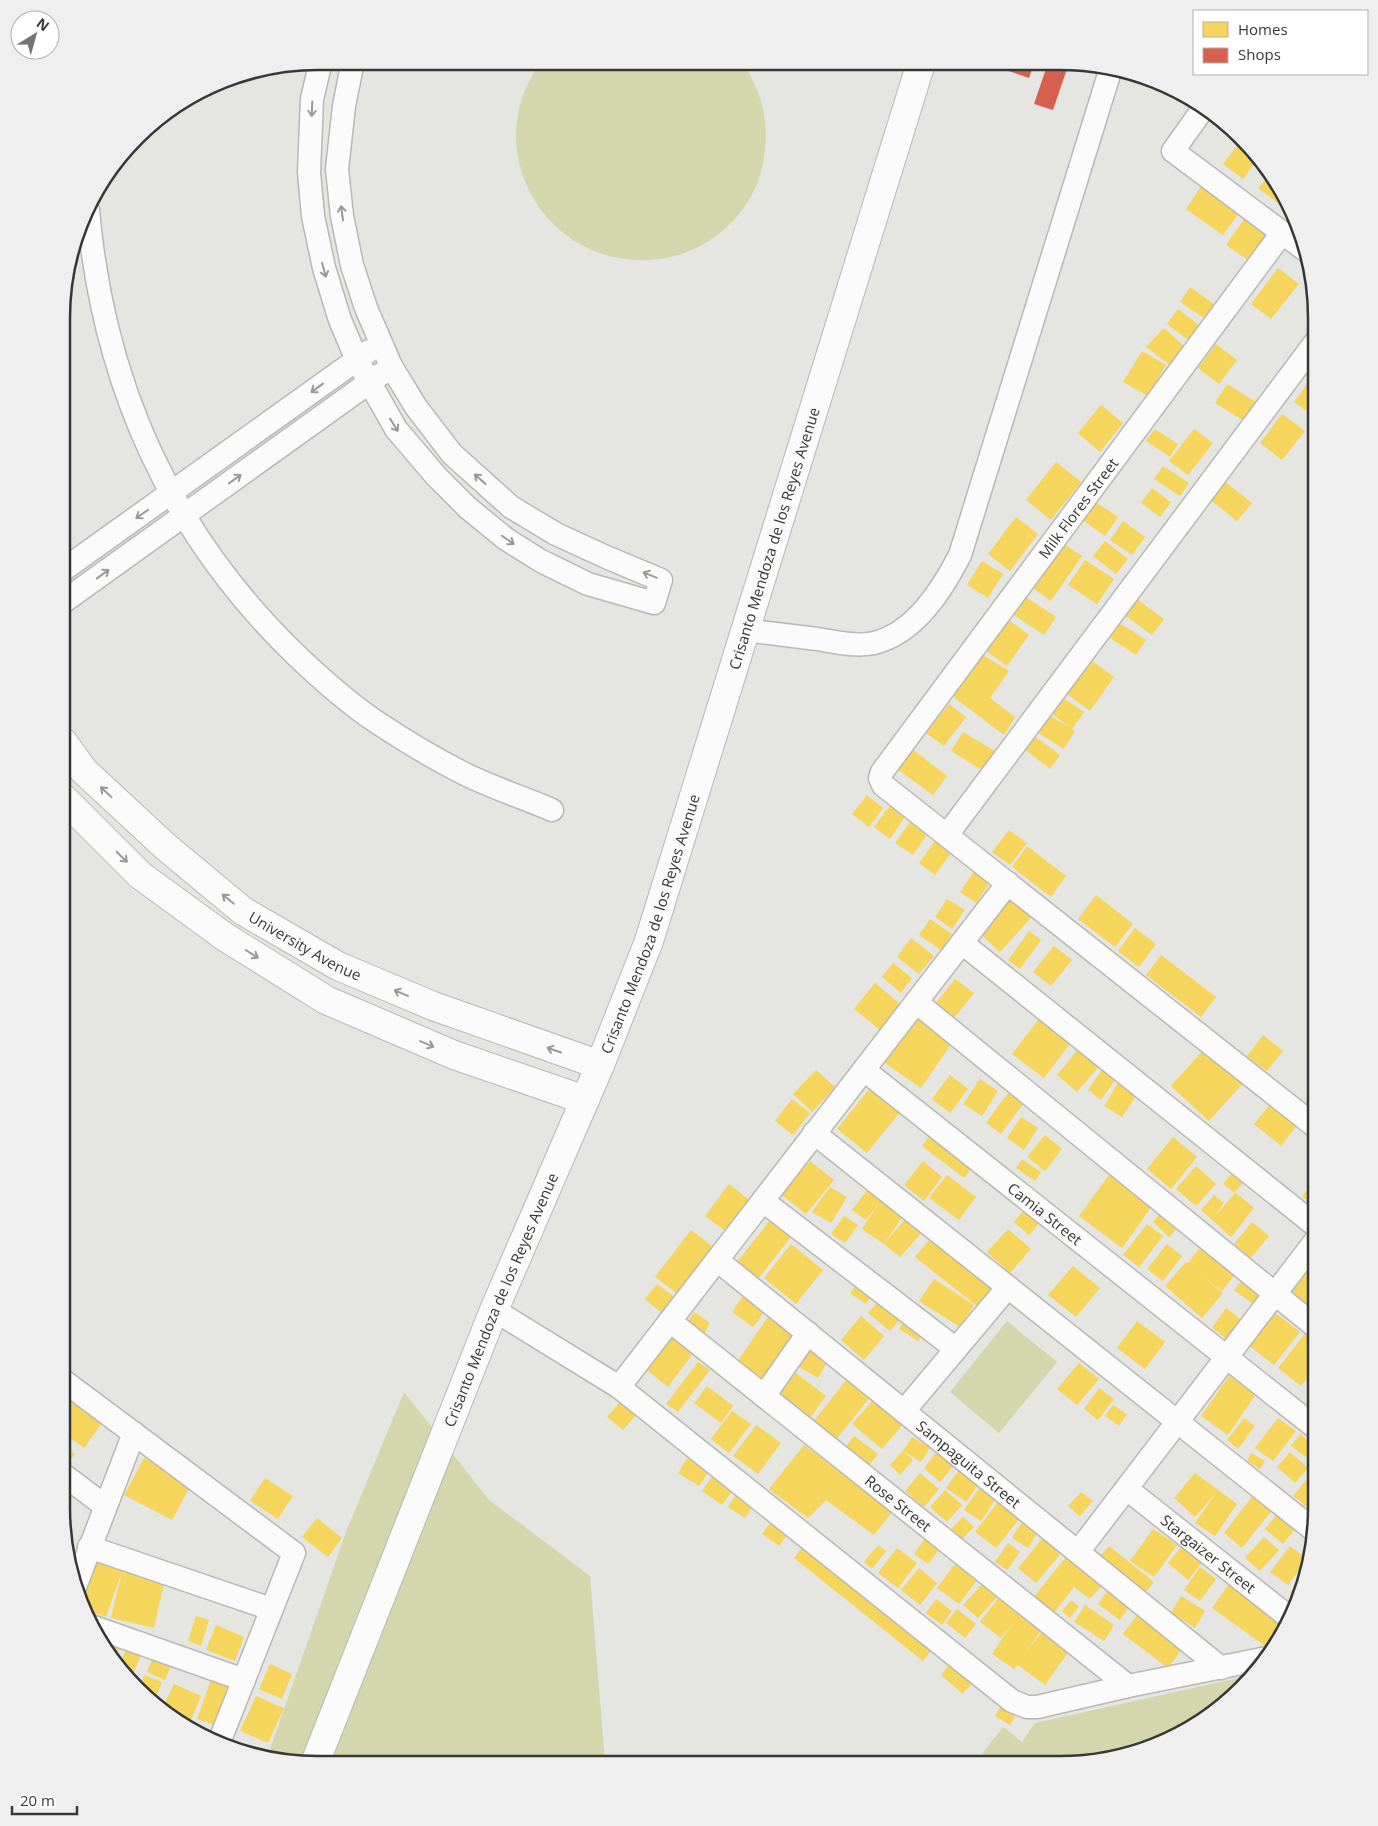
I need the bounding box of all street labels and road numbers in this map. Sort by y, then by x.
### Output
street label: Crisanto Mendoza de los Reyes Avenue [724,405,824,672]
street label: Milk Flores Street [1034,454,1122,562]
street label: Crisanto Mendoza de los Reyes Avenue [596,792,704,1056]
street label: University Avenue [245,906,364,985]
street label: Crisanto Mendoza de los Reyes Avenue [439,1170,562,1430]
street label: Camia Street [1004,1178,1086,1249]
street label: Sampaguita Street [913,1416,1025,1512]
street label: Rose Street [861,1470,936,1536]
street label: Stargaizer Street [1157,1510,1260,1597]

